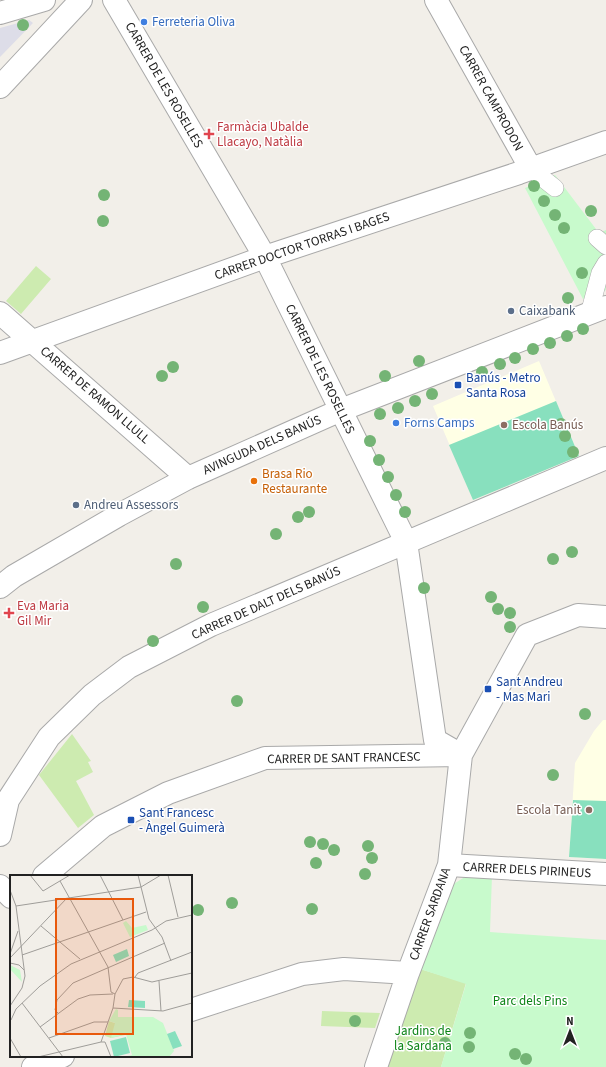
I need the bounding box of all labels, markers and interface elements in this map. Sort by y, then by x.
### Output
place label: Ferreteria Oliva [152,13,235,31]
marker: Ferreteria Oliva [139,17,149,27]
street label: CARRER DE LES ROSELLES [121,19,207,151]
street label: CARRER CAMPRODON [454,42,528,154]
place label: Farmàcia Ubalde Llacayo, Natàlia [217,118,309,151]
marker: Farmàcia Ubalde Llacayo, Natàlia [204,129,214,139]
street label: CARRER DOCTOR TORRAS I BAGES [212,207,392,285]
street label: CARRER DE LES ROSELLES [281,301,359,437]
place label: Caixabank [519,302,576,320]
marker: Caixabank [506,306,516,316]
street label: CARRER DE RAMON LLULL [36,342,154,448]
place label: Banús - Metro Santa Rosa [466,369,541,402]
marker: Banús - Metro Santa Rosa [453,380,463,390]
street label: AVINGUDA DELS BANÚS [200,411,324,479]
place label: Forns Camps [404,414,475,432]
place label: Escola Banús [512,416,584,434]
marker: Forns Camps [391,418,401,428]
marker: Escola Banús [499,420,509,430]
place label: Brasa Rio Restaurante [262,465,327,498]
marker: Brasa Rio Restaurante [249,476,259,486]
place label: Andreu Assessors [84,496,179,514]
marker: Andreu Assessors [71,500,81,510]
street label: CARRER DE DALT DELS BANÚS [189,562,344,644]
place label: Eva Maria Gil Mir [17,597,69,630]
marker: Eva Maria Gil Mir [4,608,14,618]
place label: Sant Andreu - Mas Mari [496,673,563,706]
marker: Sant Andreu - Mas Mari [483,684,493,694]
street label: CARRER DE SANT FRANCESC [267,748,421,768]
place label: Escola Tanit [516,801,582,819]
place label: Sant Francesc - Àngel Guimerà [139,804,225,837]
marker: Escola Tanit [584,805,594,815]
marker: Sant Francesc - Àngel Guimerà [126,815,136,825]
street label: CARRER DELS PIRINEUS [462,858,592,882]
street label: CARRER SARDANA [405,864,456,963]
inset map [10,875,192,1057]
park label: Parc dels Pins [493,992,568,1010]
north arrow [550,1011,590,1051]
text: N [566,1014,574,1029]
park label: Jardins de la Sardana [394,1022,452,1055]

